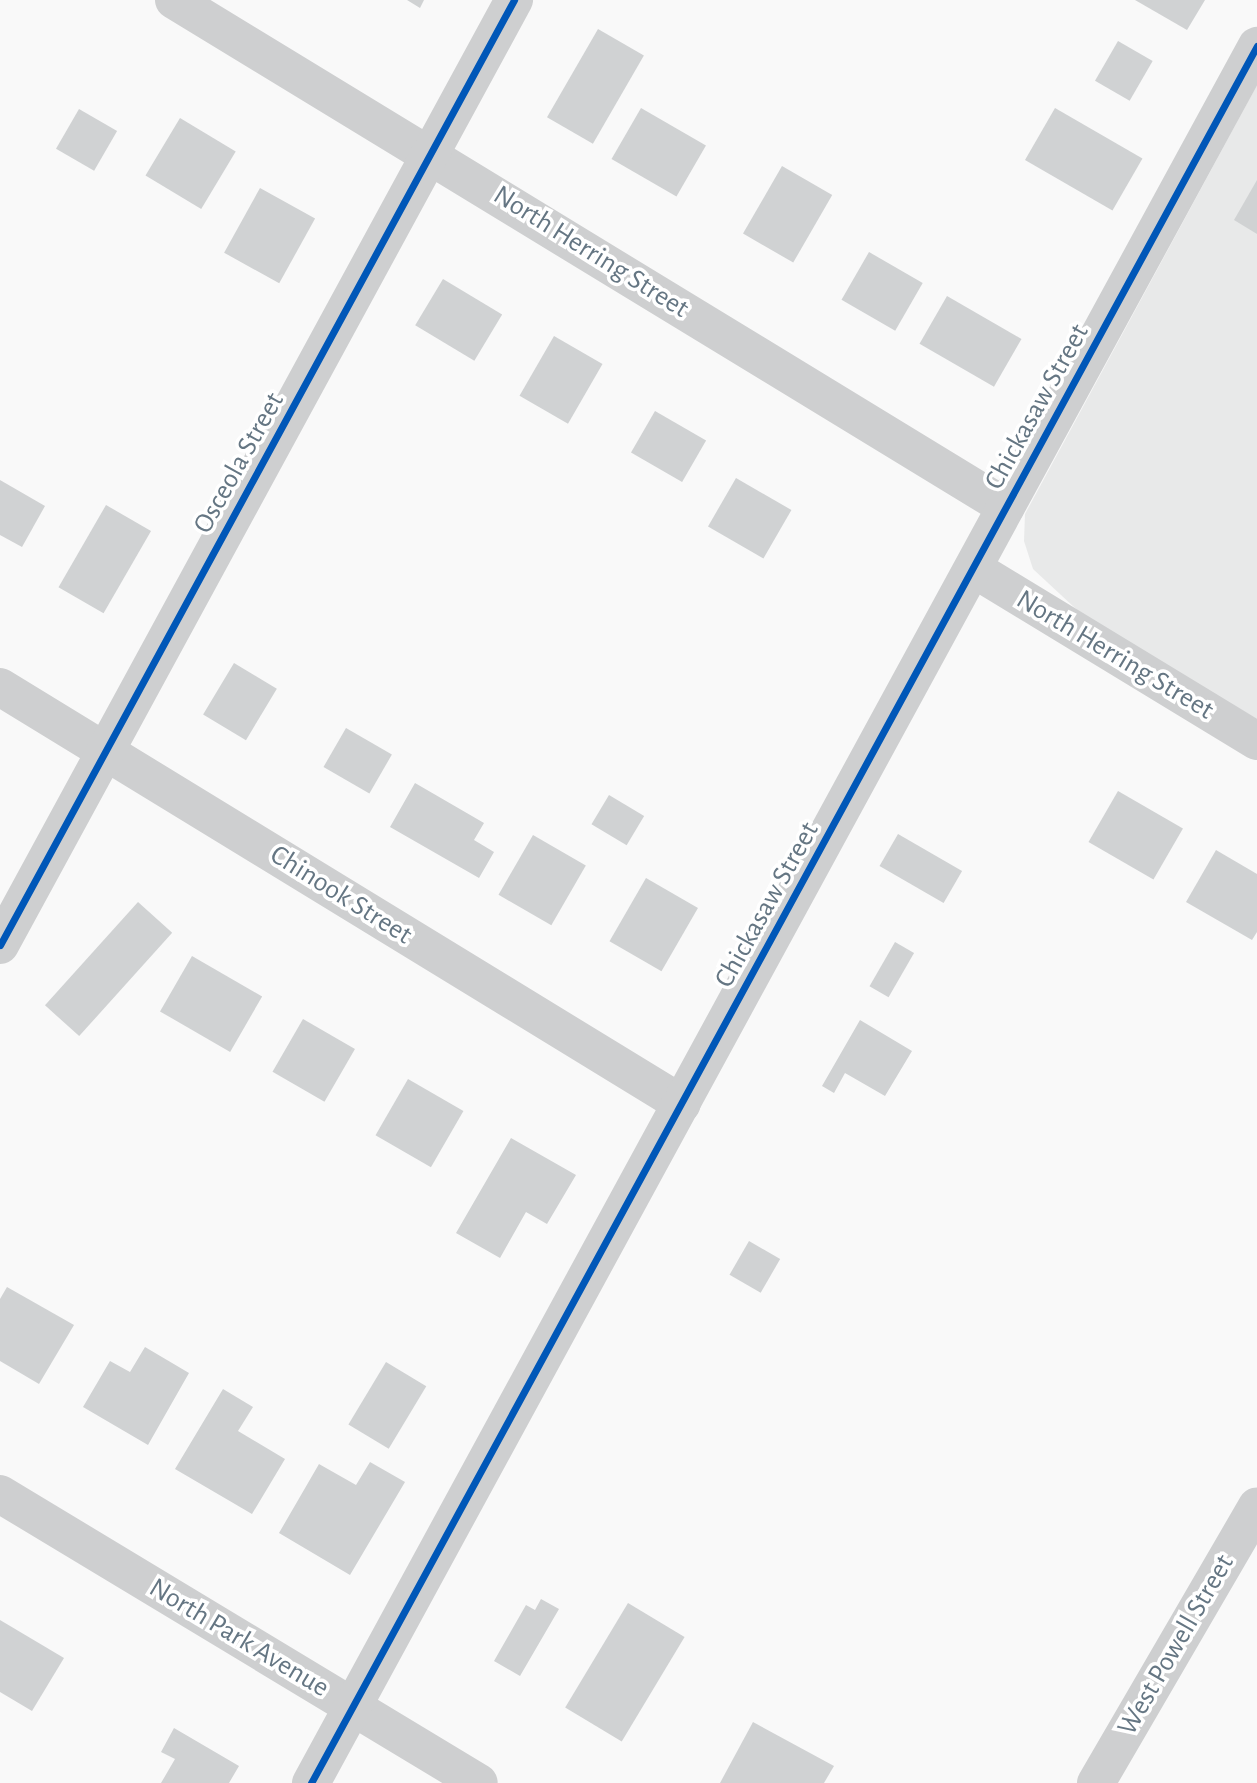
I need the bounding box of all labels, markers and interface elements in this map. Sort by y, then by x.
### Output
street label: North Herring Street [487,178,695,326]
street label: Chickasaw Street [978,318,1096,496]
street label: Osceola Street [187,387,291,539]
street label: North Herring Street [1010,583,1220,727]
street label: Chickasaw Street [708,816,826,994]
street label: Chinook Street [264,838,418,952]
street label: West Powell Street [1111,1549,1241,1741]
street label: North Park Avenue [143,1571,335,1705]

